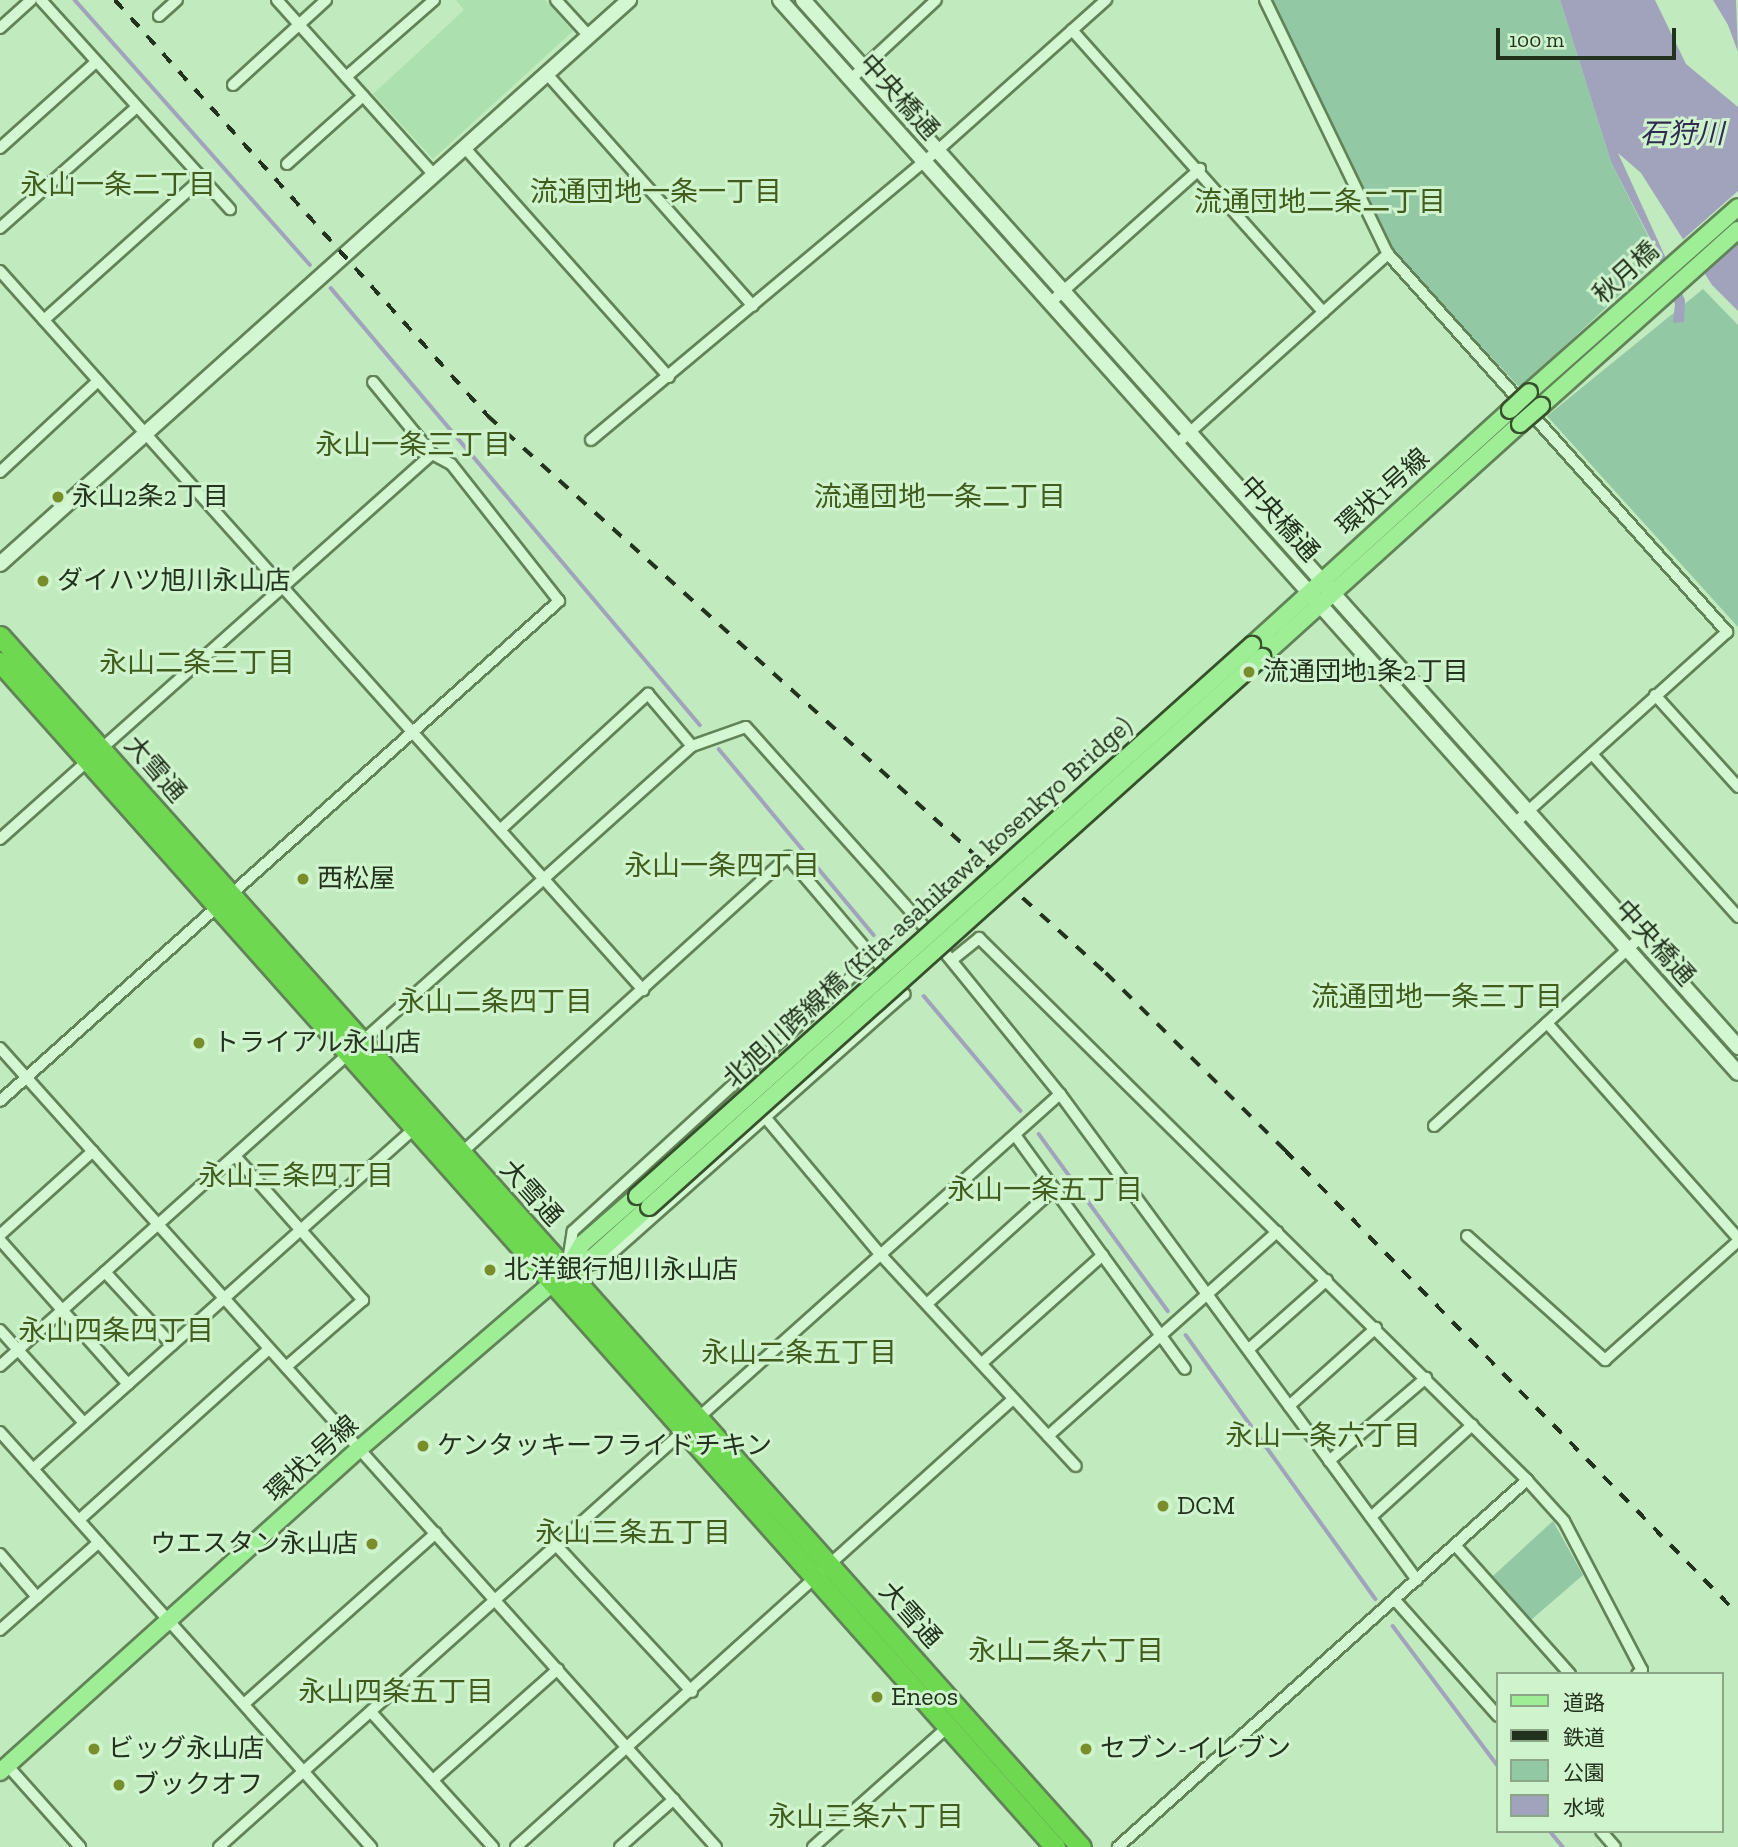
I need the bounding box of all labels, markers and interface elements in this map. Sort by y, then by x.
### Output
scale bar [1500,14,1680,58]
text: 100 m [1509,27,1564,52]
street label: 中央橋通 [853,48,945,146]
water label: 石狩川 [1640,117,1724,151]
district label: 永山一条二丁目 [20,168,216,202]
district label: 流通団地一条一丁目 [530,175,782,209]
district label: 流通団地二条二丁目 [1194,185,1446,219]
street label: 秋月橋 [1587,235,1665,311]
district label: 永山一条三丁目 [315,428,511,462]
street label: 環状1号線 [1330,442,1436,542]
street label: 中央橋通 [1233,470,1325,568]
district label: 流通団地一条二丁目 [814,480,1066,514]
place label: 永山2条2丁目 [72,481,229,513]
marker: 永山2条2丁目 [50,489,66,505]
place label: ダイハツ旭川永山店 [57,565,291,597]
marker: ダイハツ旭川永山店 [35,573,51,589]
district label: 永山二条三丁目 [99,646,295,680]
place label: 流通団地1条2丁目 [1263,656,1468,688]
marker: 流通団地1条2丁目 [1241,664,1257,680]
street label: 北旭川跨線橋 (Kita-asahikawa kosenkyo Bridge) [718,711,1138,1093]
street label: 大雪通 [118,729,192,809]
district label: 永山一条四丁目 [624,849,820,883]
place label: 西松屋 [317,863,395,895]
marker: 西松屋 [295,871,311,887]
street label: 中央橋通 [1609,894,1701,992]
district label: 流通団地一条三丁目 [1311,980,1563,1014]
district label: 永山二条四丁目 [397,985,593,1019]
place label: トライアル永山店 [213,1027,421,1059]
marker: トライアル永山店 [191,1035,207,1051]
street label: 大雪通 [493,1154,569,1232]
district label: 永山三条四丁目 [198,1159,394,1193]
district label: 永山一条五丁目 [947,1173,1143,1207]
place label: 北洋銀行旭川永山店 [504,1254,738,1286]
marker: 北洋銀行旭川永山店 [482,1262,498,1278]
district label: 永山四条四丁目 [18,1314,214,1348]
district label: 永山二条五丁目 [701,1336,897,1370]
street label: 環状1号線 [259,1409,365,1509]
district label: 永山一条六丁目 [1225,1419,1421,1453]
place label: ケンタッキーフライドチキン [437,1430,775,1462]
marker: ケンタッキーフライドチキン [415,1438,431,1454]
place label: DCM [1177,1490,1235,1522]
marker: DCM [1155,1498,1171,1514]
district label: 永山三条五丁目 [535,1516,731,1550]
place label: ウエスタン永山店 [150,1528,358,1560]
marker: ウエスタン永山店 [364,1536,380,1552]
street label: 大雪通 [872,1576,948,1654]
district label: 永山二条六丁目 [968,1634,1164,1668]
legend [1496,1672,1724,1833]
district label: 永山四条五丁目 [298,1675,494,1709]
place label: Eneos [891,1681,958,1713]
marker: Eneos [869,1689,885,1705]
text: 道路 [1563,1690,1605,1715]
text: 鉄道 [1563,1725,1605,1750]
place label: ビッグ永山店 [108,1733,264,1765]
place label: セブン-イレブン [1100,1733,1291,1765]
marker: ビッグ永山店 [86,1741,102,1757]
marker: セブン-イレブン [1078,1741,1094,1757]
text: 公園 [1563,1760,1605,1785]
place label: ブックオフ [133,1769,263,1801]
marker: ブックオフ [111,1777,127,1793]
text: 水域 [1563,1795,1605,1820]
district label: 永山三条六丁目 [768,1800,964,1834]

